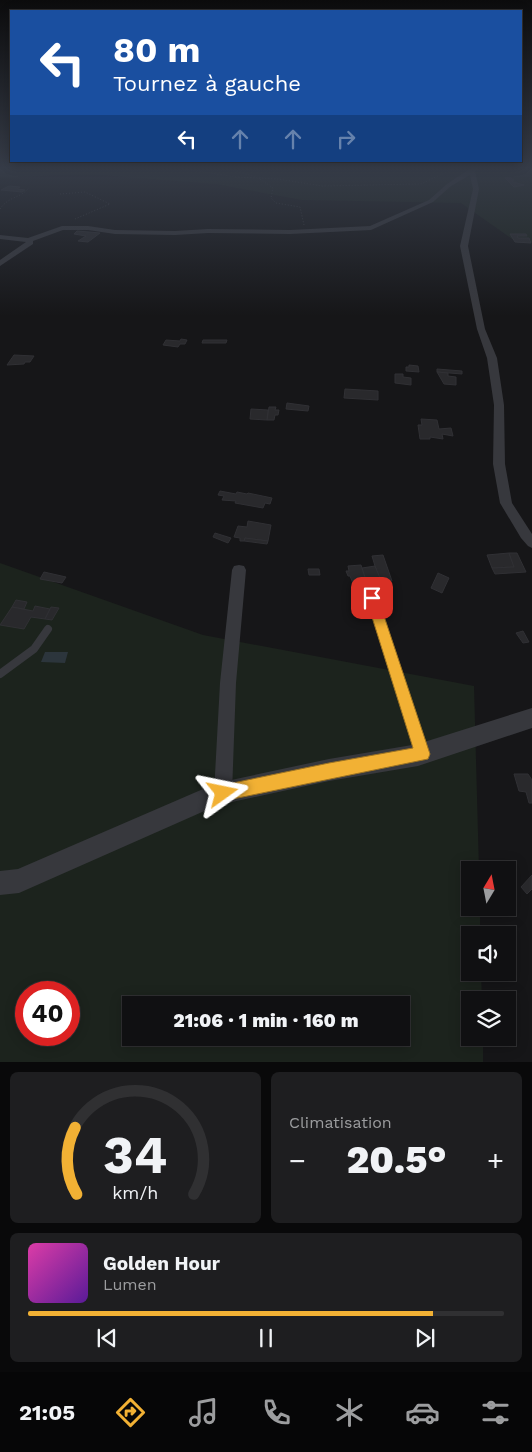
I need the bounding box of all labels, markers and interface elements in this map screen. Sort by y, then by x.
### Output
text: 80 m [113,29,200,71]
icon: left [30,30,95,95]
text: Tournez à gauche [113,71,301,96]
icon: left [173,125,201,153]
icon: ahead [226,125,254,153]
icon: ahead [279,125,307,153]
icon: right [332,125,360,153]
pin [351,577,393,619]
icon: arrive [358,584,386,612]
position arrow [196,766,248,818]
north arrow [461,861,516,916]
map controls [461,861,516,1046]
button: sound [461,926,516,981]
speed limit sign: 40 [15,981,80,1046]
button: layers [461,991,516,1046]
text: 21:06 · 1 min · 160 m [173,1009,359,1032]
text: Climatisation [289,1113,392,1132]
text: 34 [103,1125,168,1186]
text: 20.5° [346,1138,447,1182]
text: − [289,1144,306,1177]
text: + [487,1144,504,1177]
text: km/h [112,1182,159,1203]
text: Golden Hour [103,1252,220,1275]
text: Lumen [103,1275,157,1294]
icon: previous [93,1324,121,1352]
icon: pause [252,1324,280,1352]
icon: next [411,1324,439,1352]
icon: directions [113,1395,148,1430]
icon: music [186,1395,221,1430]
icon: phone [259,1395,294,1430]
icon: climate [332,1395,367,1430]
icon: car [405,1395,440,1430]
icon: filters [478,1395,513,1430]
text: 21:05 [19,1400,75,1425]

